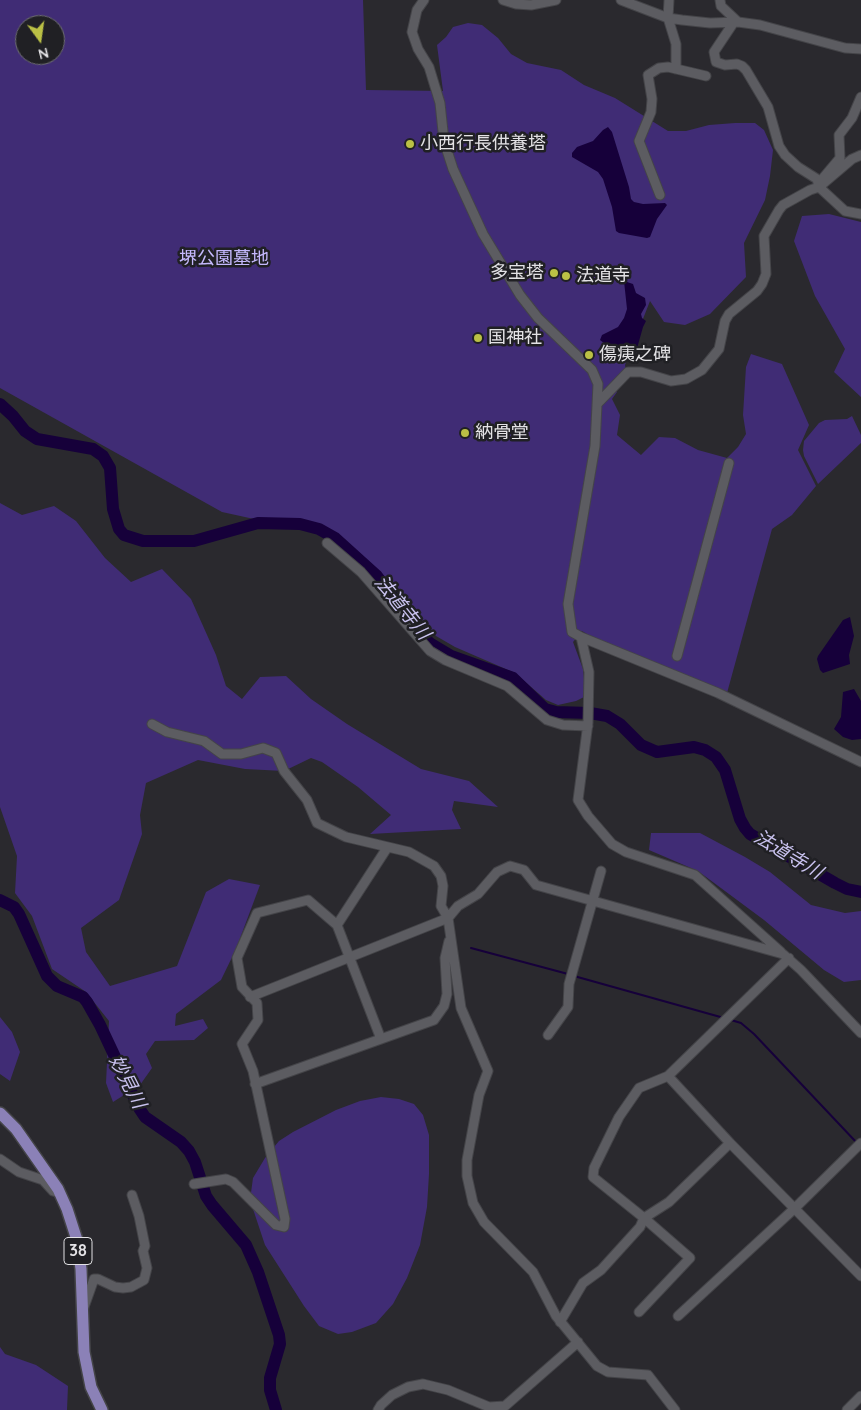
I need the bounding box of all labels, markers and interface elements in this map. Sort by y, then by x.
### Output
north arrow [15,15,65,65]
text: N [36,44,51,64]
place label: 小西行長供養塔 [420,133,546,155]
marker: 小西行長供養塔 [404,138,416,150]
park label: 堺公園墓地 [179,248,269,270]
place label: 多宝塔 [490,262,544,284]
place label: 法道寺 [576,265,630,287]
marker: 多宝塔 [548,267,560,279]
marker: 法道寺 [560,270,572,282]
place label: 国神社 [488,327,542,349]
marker: 国神社 [472,332,484,344]
place label: 傷痍之碑 [599,344,671,366]
marker: 傷痍之碑 [583,349,595,361]
place label: 納骨堂 [475,422,529,444]
marker: 納骨堂 [459,427,471,439]
water label: 法道寺川 [369,571,435,645]
water label: 法道寺川 [750,826,826,884]
water label: 妙見川 [104,1051,150,1113]
road number: 38 [64,1238,92,1264]

